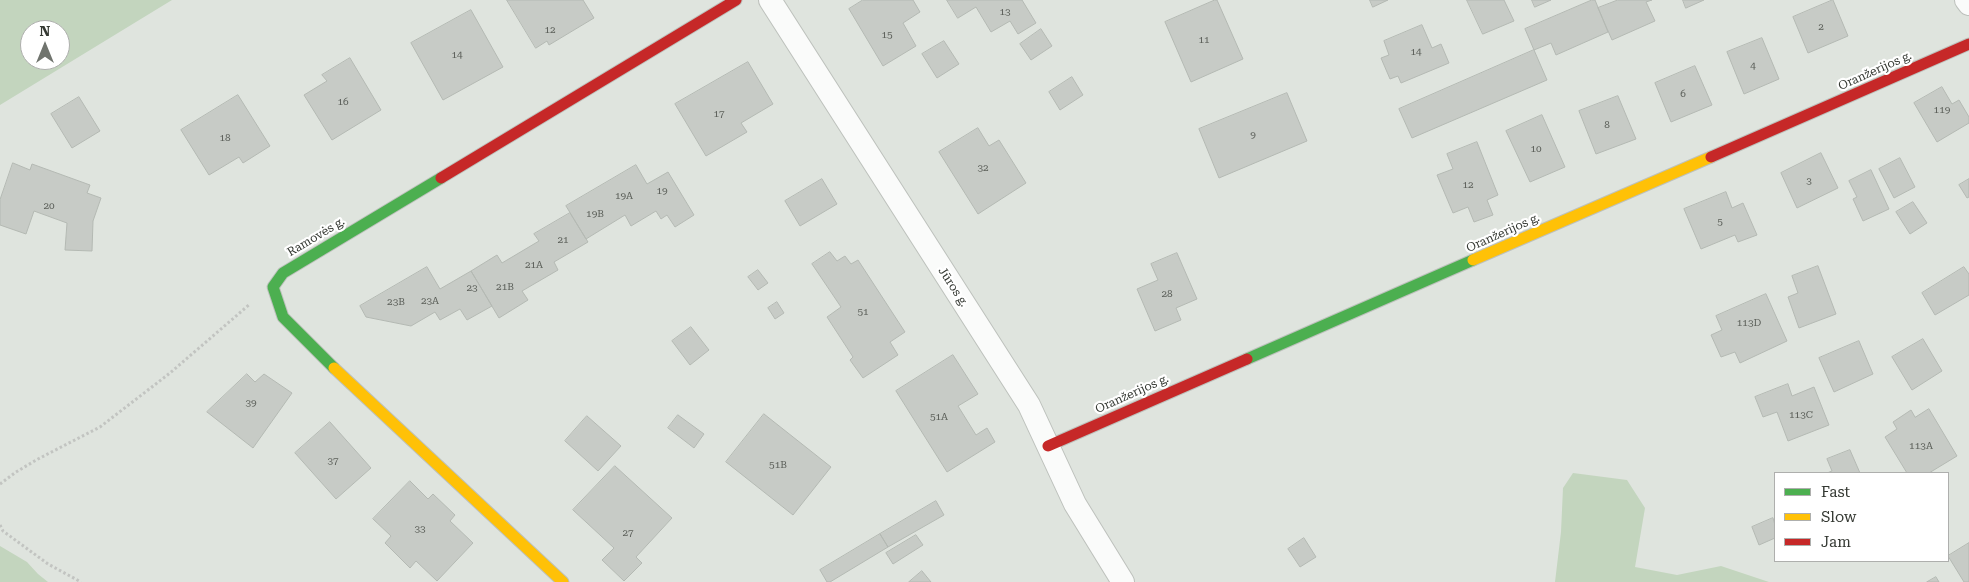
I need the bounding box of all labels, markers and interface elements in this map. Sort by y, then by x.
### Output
house number: 13 [999,6,1011,18]
north arrow [20,20,70,70]
house number: 2 [1818,21,1824,33]
text: N [40,23,50,39]
house number: 12 [544,24,556,36]
house number: 15 [881,29,893,41]
house number: 11 [1198,34,1210,46]
house number: 14 [1410,46,1422,58]
street label: Oranžerijos g. [1836,48,1914,94]
house number: 14 [451,49,463,61]
house number: 4 [1750,60,1756,72]
house number: 6 [1680,88,1686,100]
house number: 16 [337,96,349,108]
house number: 119 [1934,104,1950,116]
house number: 17 [713,108,725,120]
house number: 8 [1604,119,1610,131]
house number: 9 [1250,129,1256,141]
house number: 18 [219,132,231,144]
house number: 10 [1530,143,1542,155]
house number: 32 [977,162,989,174]
house number: 3 [1806,175,1812,187]
house number: 12 [1462,179,1474,191]
house number: 19 [656,185,668,197]
house number: 19A [615,190,633,202]
house number: 20 [43,200,55,212]
house number: 19B [586,208,604,220]
street label: Oranžerijos g. [1464,210,1542,256]
street label: Ramovės g. [285,214,347,260]
house number: 5 [1717,216,1723,228]
house number: 21 [557,234,569,246]
house number: 21A [525,259,543,271]
street label: Jūros g. [935,264,971,310]
house number: 21B [496,281,514,293]
house number: 23 [466,282,478,294]
house number: 28 [1161,288,1173,300]
house number: 23A [421,295,439,307]
house number: 23B [387,296,405,308]
house number: 51 [857,306,869,318]
house number: 113D [1737,317,1761,329]
street label: Oranžerijos g. [1093,371,1171,417]
house number: 39 [245,397,257,409]
house number: 113C [1789,409,1813,421]
house number: 51A [930,411,948,423]
house number: 113A [1909,440,1933,452]
house number: 37 [327,455,339,467]
house number: 51B [769,459,787,471]
legend [1774,472,1949,562]
text: Fast [1821,483,1850,501]
text: Slow [1821,508,1856,526]
house number: 33 [414,523,426,535]
house number: 27 [622,527,634,539]
text: Jam [1821,533,1851,551]

